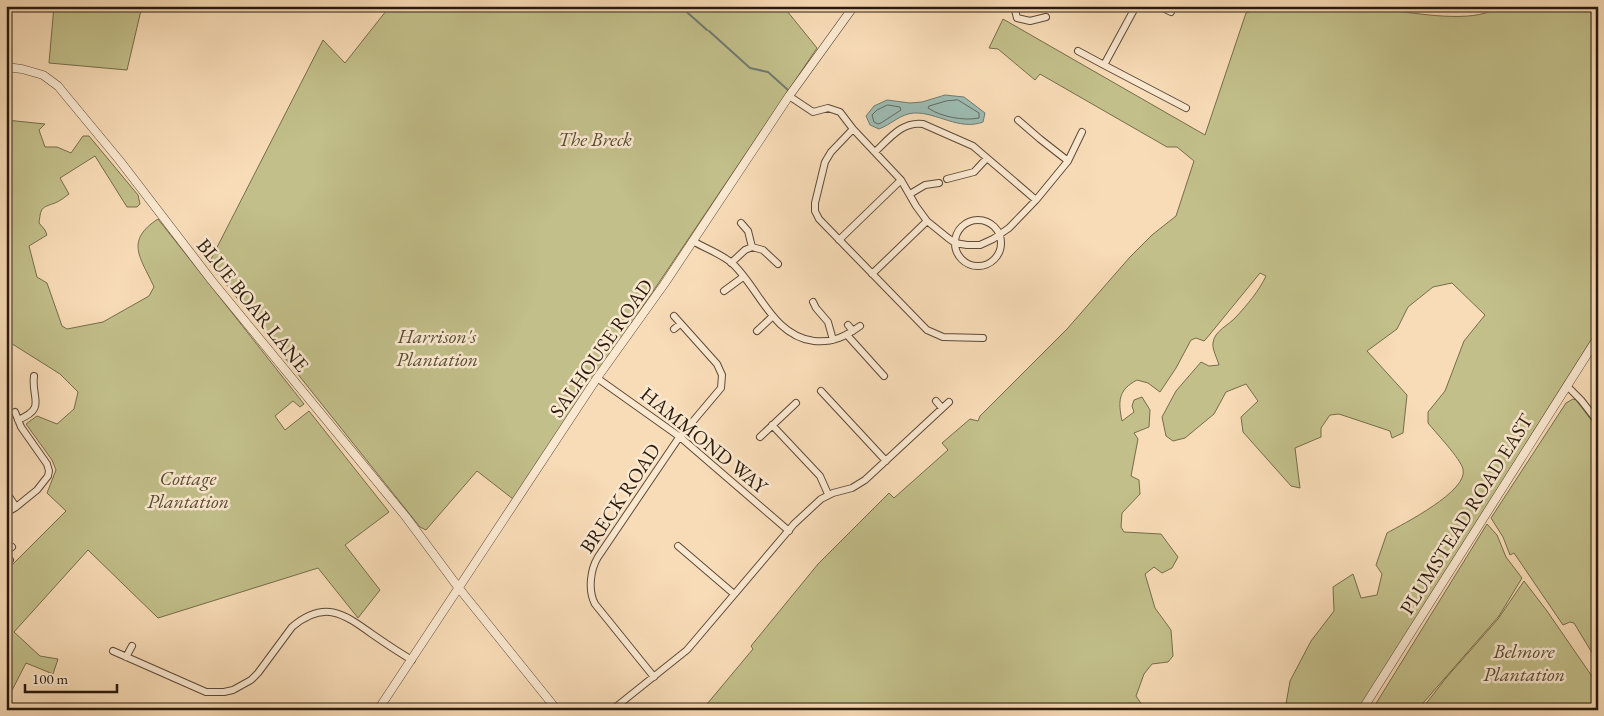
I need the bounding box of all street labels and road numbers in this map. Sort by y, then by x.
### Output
street label: BLUE BOAR LANE [191,233,315,377]
street label: SALHOUSE ROAD [543,274,659,422]
street label: HAMMOND WAY [635,381,774,500]
street label: PLUMSTEAD ROAD EAST [1393,408,1539,619]
street label: BRECK ROAD [574,438,666,558]

